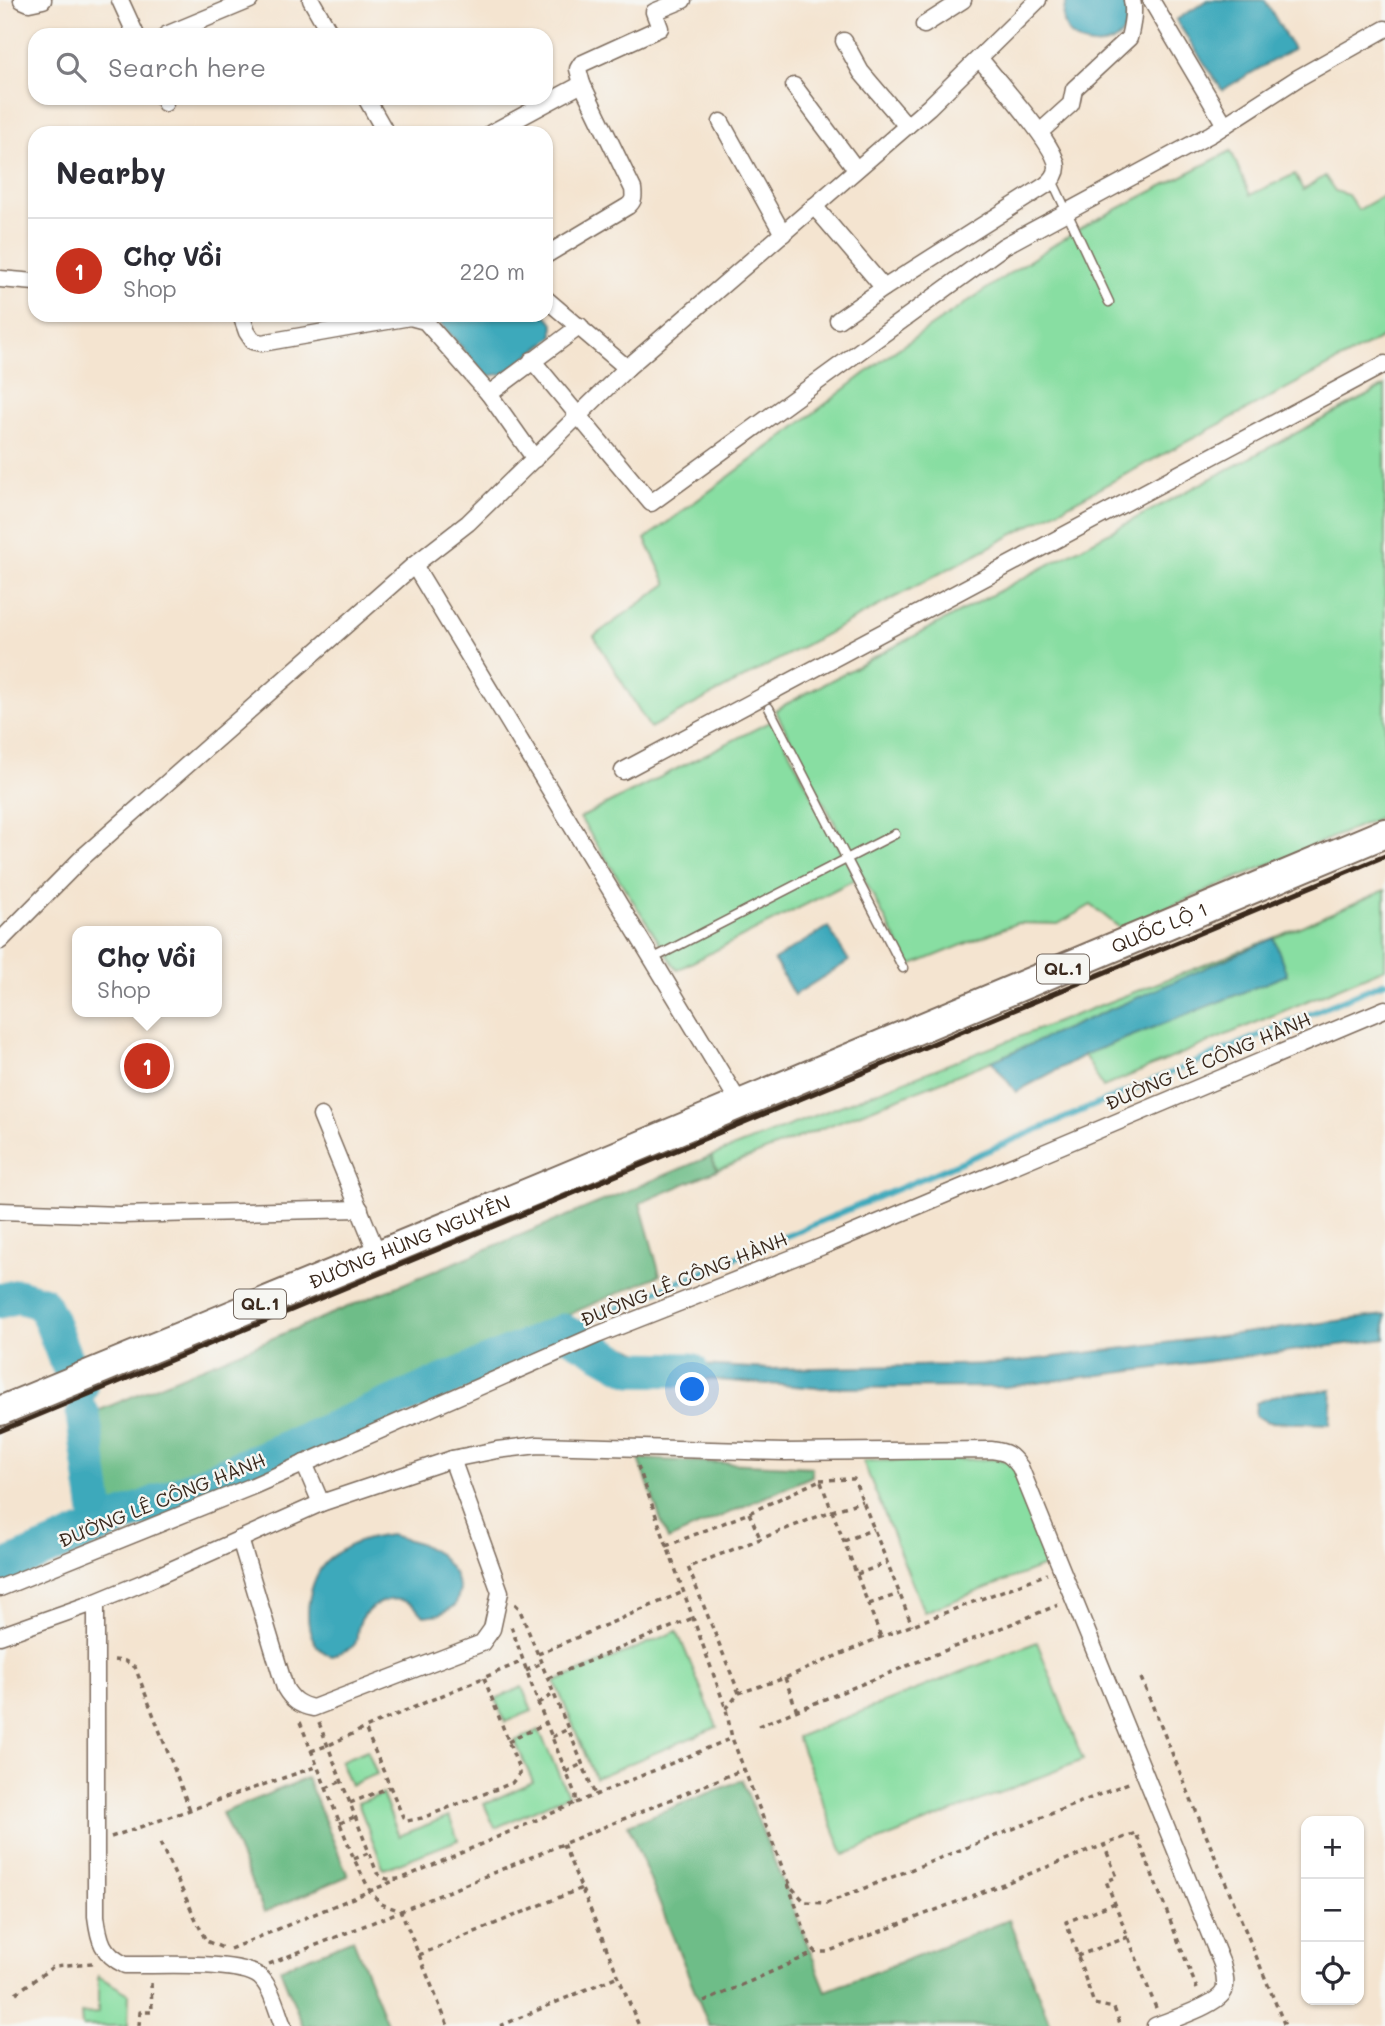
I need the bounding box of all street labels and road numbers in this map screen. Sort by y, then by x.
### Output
street label: QUỐC LỘ 1 [1107,896,1211,959]
road number: QL.1 [1037,954,1089,984]
street label: ĐƯỜNG LÊ CÔNG HÀNH [1101,1006,1315,1115]
street label: ĐƯỜNG HÙNG NGUYÊN [305,1189,514,1294]
street label: ĐƯỜNG LÊ CÔNG HÀNH [577,1226,791,1332]
road number: QL.1 [234,1289,286,1318]
street label: ĐƯỜNG LÊ CÔNG HÀNH [55,1447,269,1553]

